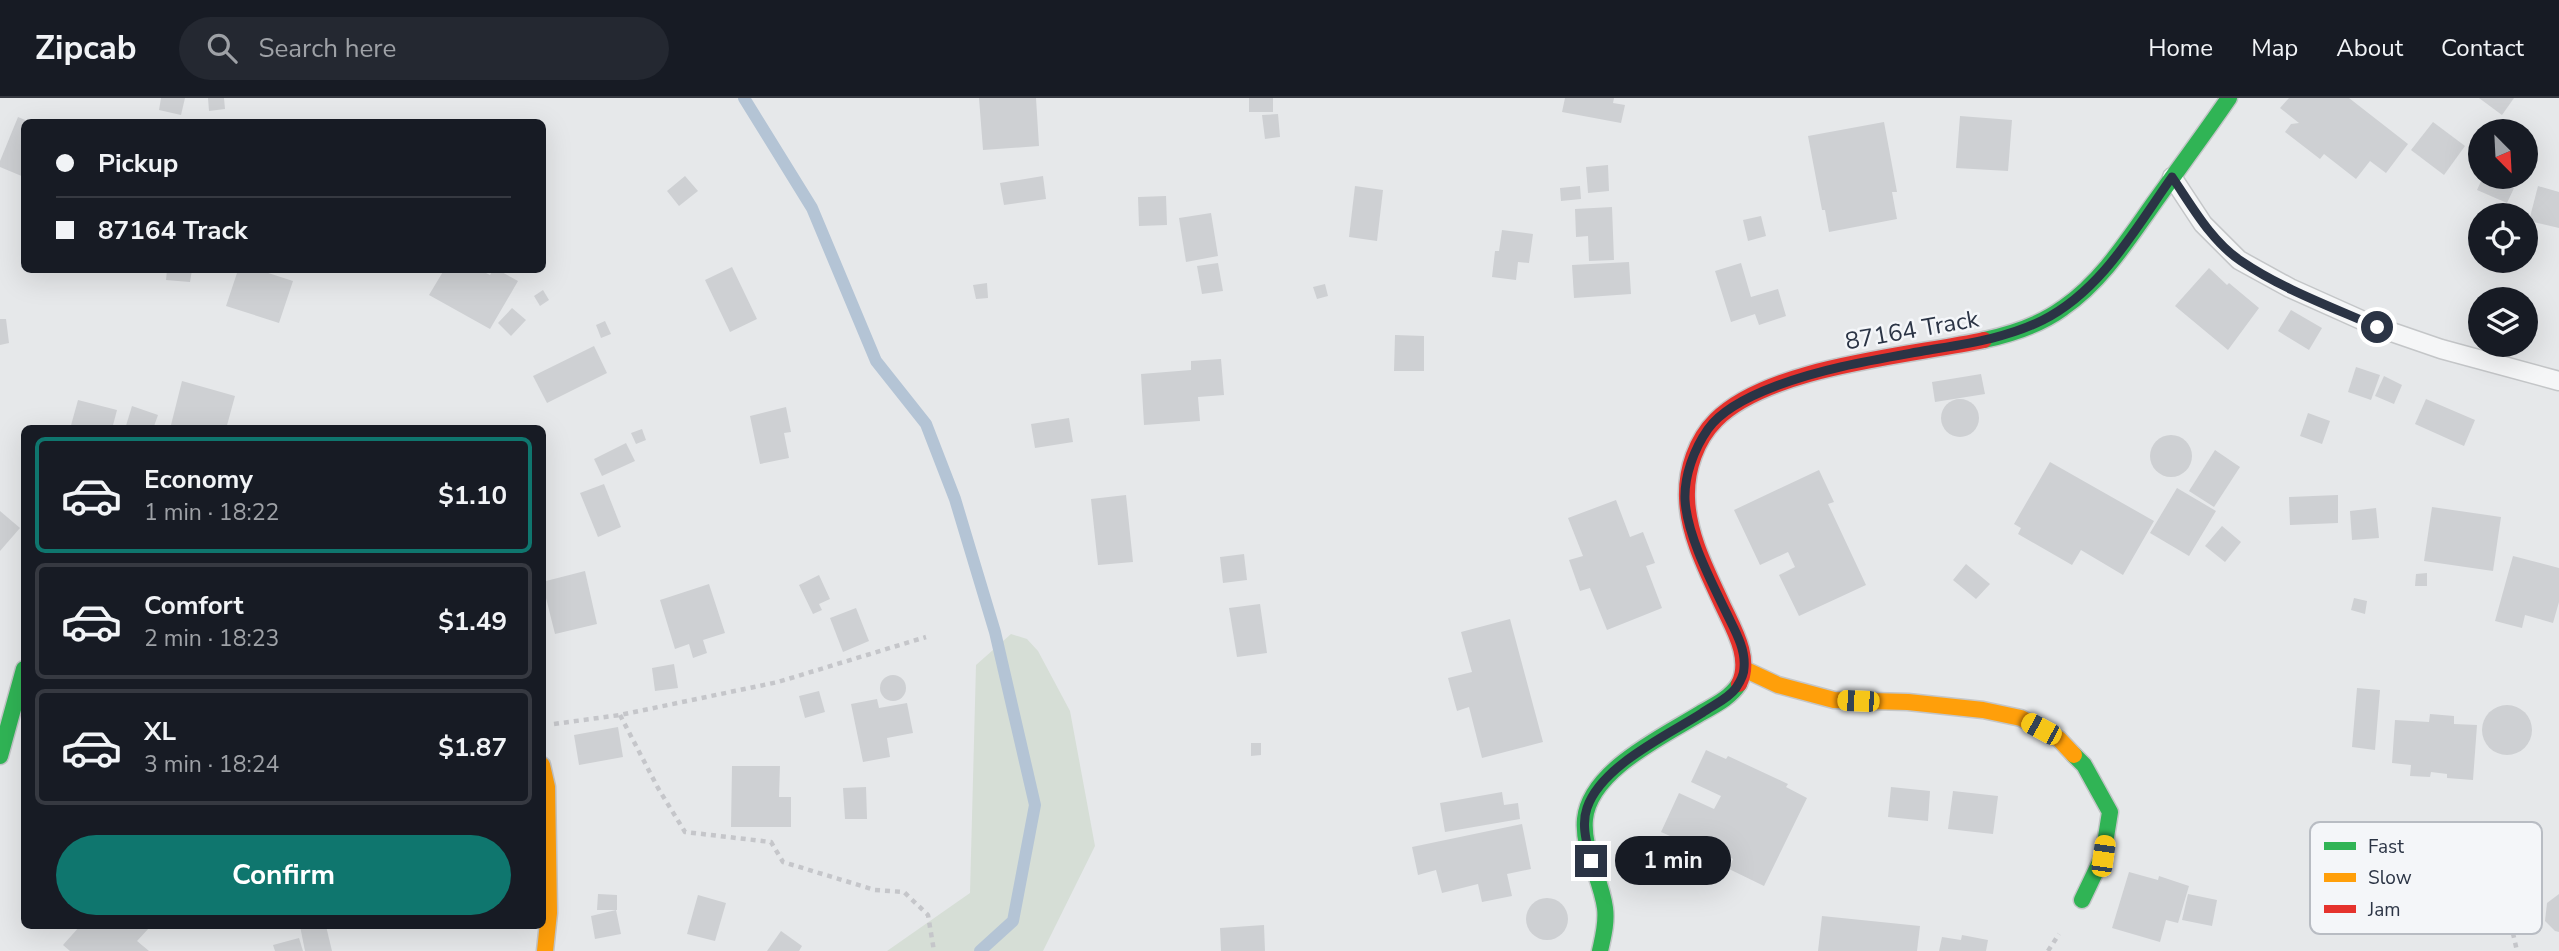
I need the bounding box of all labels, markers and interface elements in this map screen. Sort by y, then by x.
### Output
search box [179,17,669,80]
text: Zipcab [35,26,137,71]
icon: search [203,29,241,67]
text: Search here [259,31,396,66]
text: Home [2148,32,2213,64]
text: Map [2251,32,2298,64]
text: About [2336,32,2403,64]
text: Contact [2441,32,2524,64]
north arrow [2468,119,2538,189]
map controls [2468,119,2538,357]
text: Pickup [98,146,178,181]
button: locate [2468,203,2538,273]
text: 87164 Track [98,213,248,248]
button: layers [2468,287,2538,357]
street label: 87164 Track [1843,302,1982,357]
route start [2361,311,2393,343]
text: Economy [144,462,253,497]
icon: car [60,464,123,527]
text: $1.10 [438,478,507,513]
text: 1 min · 18:22 [144,497,279,528]
text: Comfort [144,588,244,623]
icon: car [60,590,123,653]
text: $1.49 [438,604,507,639]
text: 2 min · 18:23 [144,623,279,654]
car [1837,690,1880,712]
car [2018,710,2065,748]
text: XL [144,714,176,749]
icon: car [60,716,123,779]
text: $1.87 [438,730,507,765]
text: 3 min · 18:24 [144,749,279,780]
legend [2310,822,2542,934]
car [2090,834,2117,878]
text: Fast [2368,834,2404,860]
button: Confirm [56,835,511,915]
callout: 1 min [1616,836,1731,886]
route end [1575,845,1607,877]
text: 1 min [1643,845,1703,876]
text: Slow [2368,865,2412,891]
text: Jam [2367,897,2401,923]

